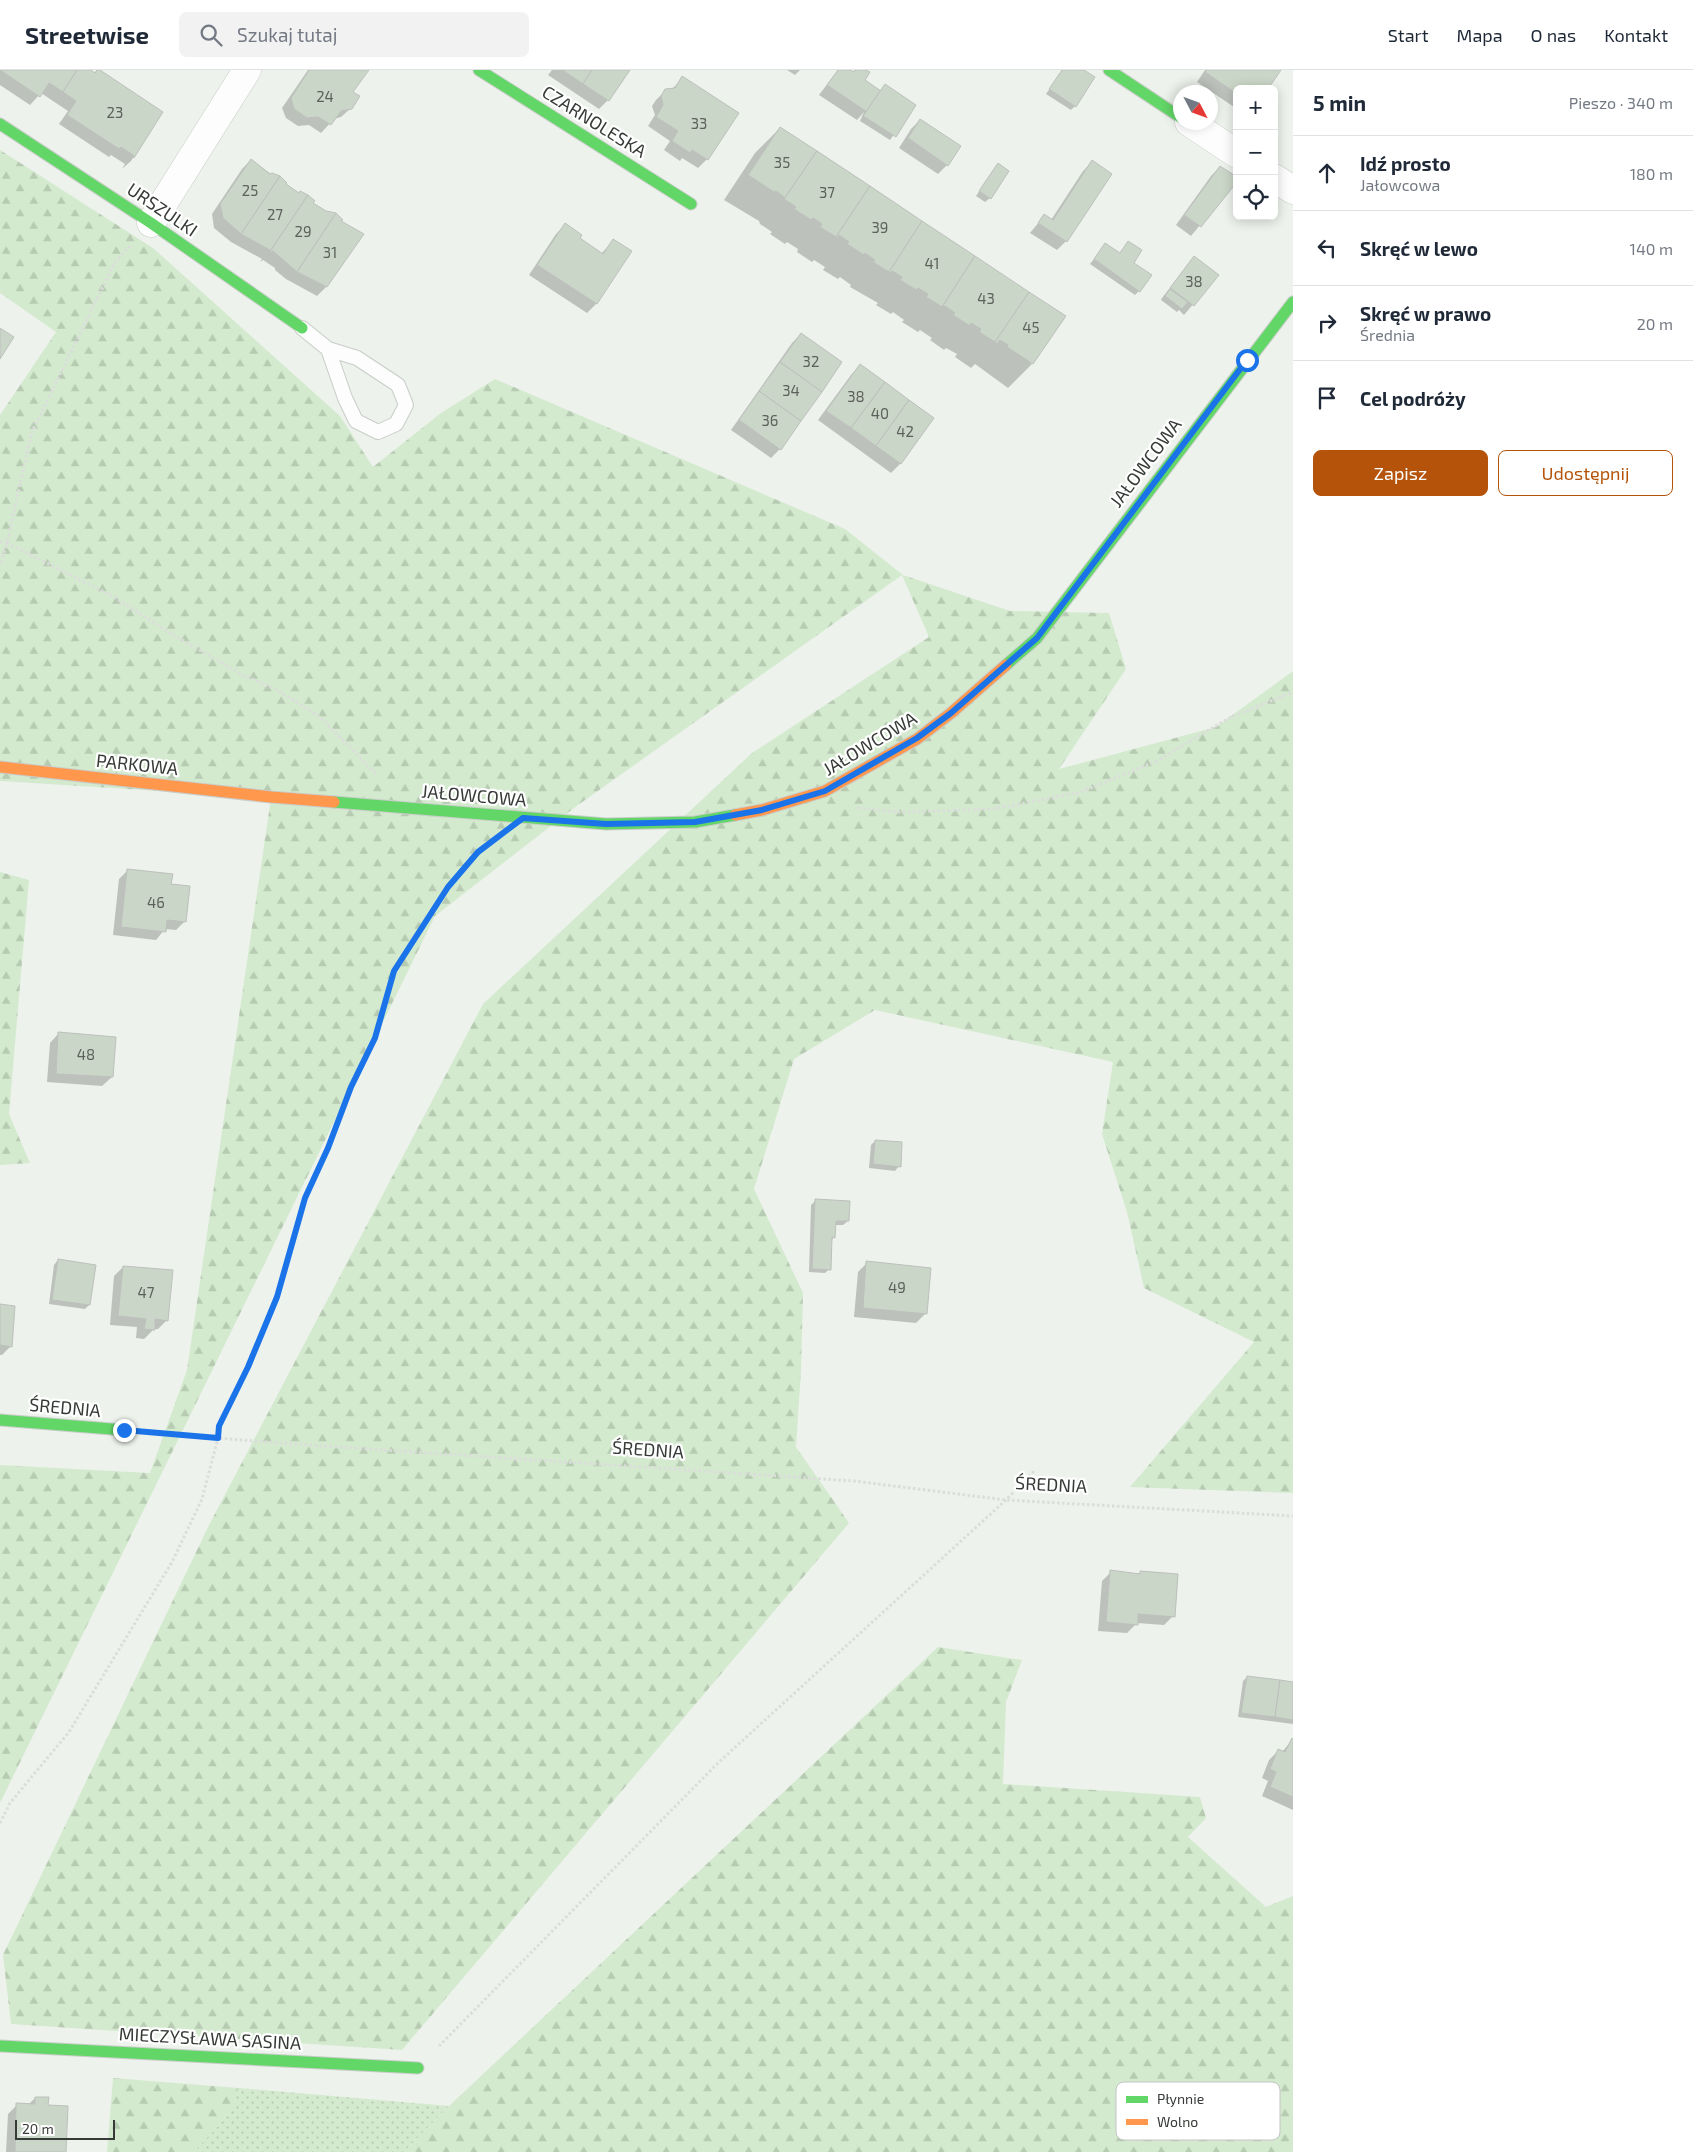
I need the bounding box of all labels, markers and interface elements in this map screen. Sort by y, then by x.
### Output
search box [179,12,529,57]
text: Streetwise [25,20,149,49]
icon: search [197,21,225,49]
text: Szukaj tutaj [237,23,338,46]
text: Start [1388,24,1429,46]
text: Mapa [1457,24,1503,46]
text: O nas [1531,24,1576,46]
text: Kontakt [1604,24,1668,46]
street label: CZARNOLESKA [538,80,651,162]
north arrow [1173,85,1218,130]
map controls [1233,85,1278,220]
button: + [1233,85,1278,130]
house number: 24 [316,87,334,105]
text: 5 min [1313,90,1366,115]
text: Pieszo · 340 m [1569,93,1673,112]
house number: 23 [107,103,123,121]
house number: 33 [691,114,707,132]
button: − [1233,130,1278,175]
text: Idź prosto [1360,152,1451,175]
house number: 35 [774,153,790,171]
icon: ahead [1313,159,1341,187]
text: 180 m [1630,164,1673,183]
button: locate [1233,175,1278,220]
text: Jałowcowa [1360,175,1440,194]
street label: URSZULKI [123,178,202,241]
house number: 25 [242,181,258,199]
house number: 37 [819,183,835,201]
house number: 27 [267,205,283,223]
house number: 39 [872,218,888,236]
house number: 29 [294,222,312,240]
icon: left [1313,234,1341,262]
text: Skręć w lewo [1360,237,1478,260]
text: 140 m [1630,239,1673,258]
house number: 31 [323,243,337,261]
house number: 41 [924,254,940,272]
house number: 38 [1185,272,1203,290]
house number: 43 [977,289,995,307]
text: Skręć w prawo [1360,302,1491,325]
icon: right [1313,309,1341,337]
text: 20 m [1637,314,1673,333]
house number: 45 [1022,318,1040,336]
text: Średnia [1360,325,1415,344]
route start [1236,349,1259,372]
house number: 32 [803,352,819,370]
house number: 34 [782,381,800,399]
icon: arrive [1313,384,1341,412]
house number: 38 [847,387,865,405]
text: Cel podróży [1360,387,1466,410]
house number: 40 [871,404,889,422]
house number: 36 [762,411,778,429]
street label: JAŁOWCOWA [1105,413,1186,511]
house number: 42 [896,422,914,440]
button: Zapisz [1313,450,1488,496]
button: Udostępnij [1498,450,1673,496]
street label: JAŁOWCOWA [819,706,921,780]
street label: PARKOWA [95,749,180,779]
street label: JAŁOWCOWA [421,779,528,811]
house number: 46 [147,893,165,911]
house number: 48 [77,1045,95,1063]
house number: 49 [888,1278,906,1296]
house number: 47 [138,1283,155,1301]
street label: ŚREDNIA [28,1393,103,1421]
route end [113,1419,136,1442]
street label: ŚREDNIA [611,1436,685,1463]
street label: ŚREDNIA [1015,1471,1088,1497]
street label: MIECZYSŁAWA SASINA [118,2022,303,2054]
legend [1116,2082,1280,2140]
text: Płynnie [1157,2090,1204,2107]
text: Wolno [1157,2113,1198,2130]
scale bar [15,2117,115,2140]
text: 20 m [22,2120,54,2137]

